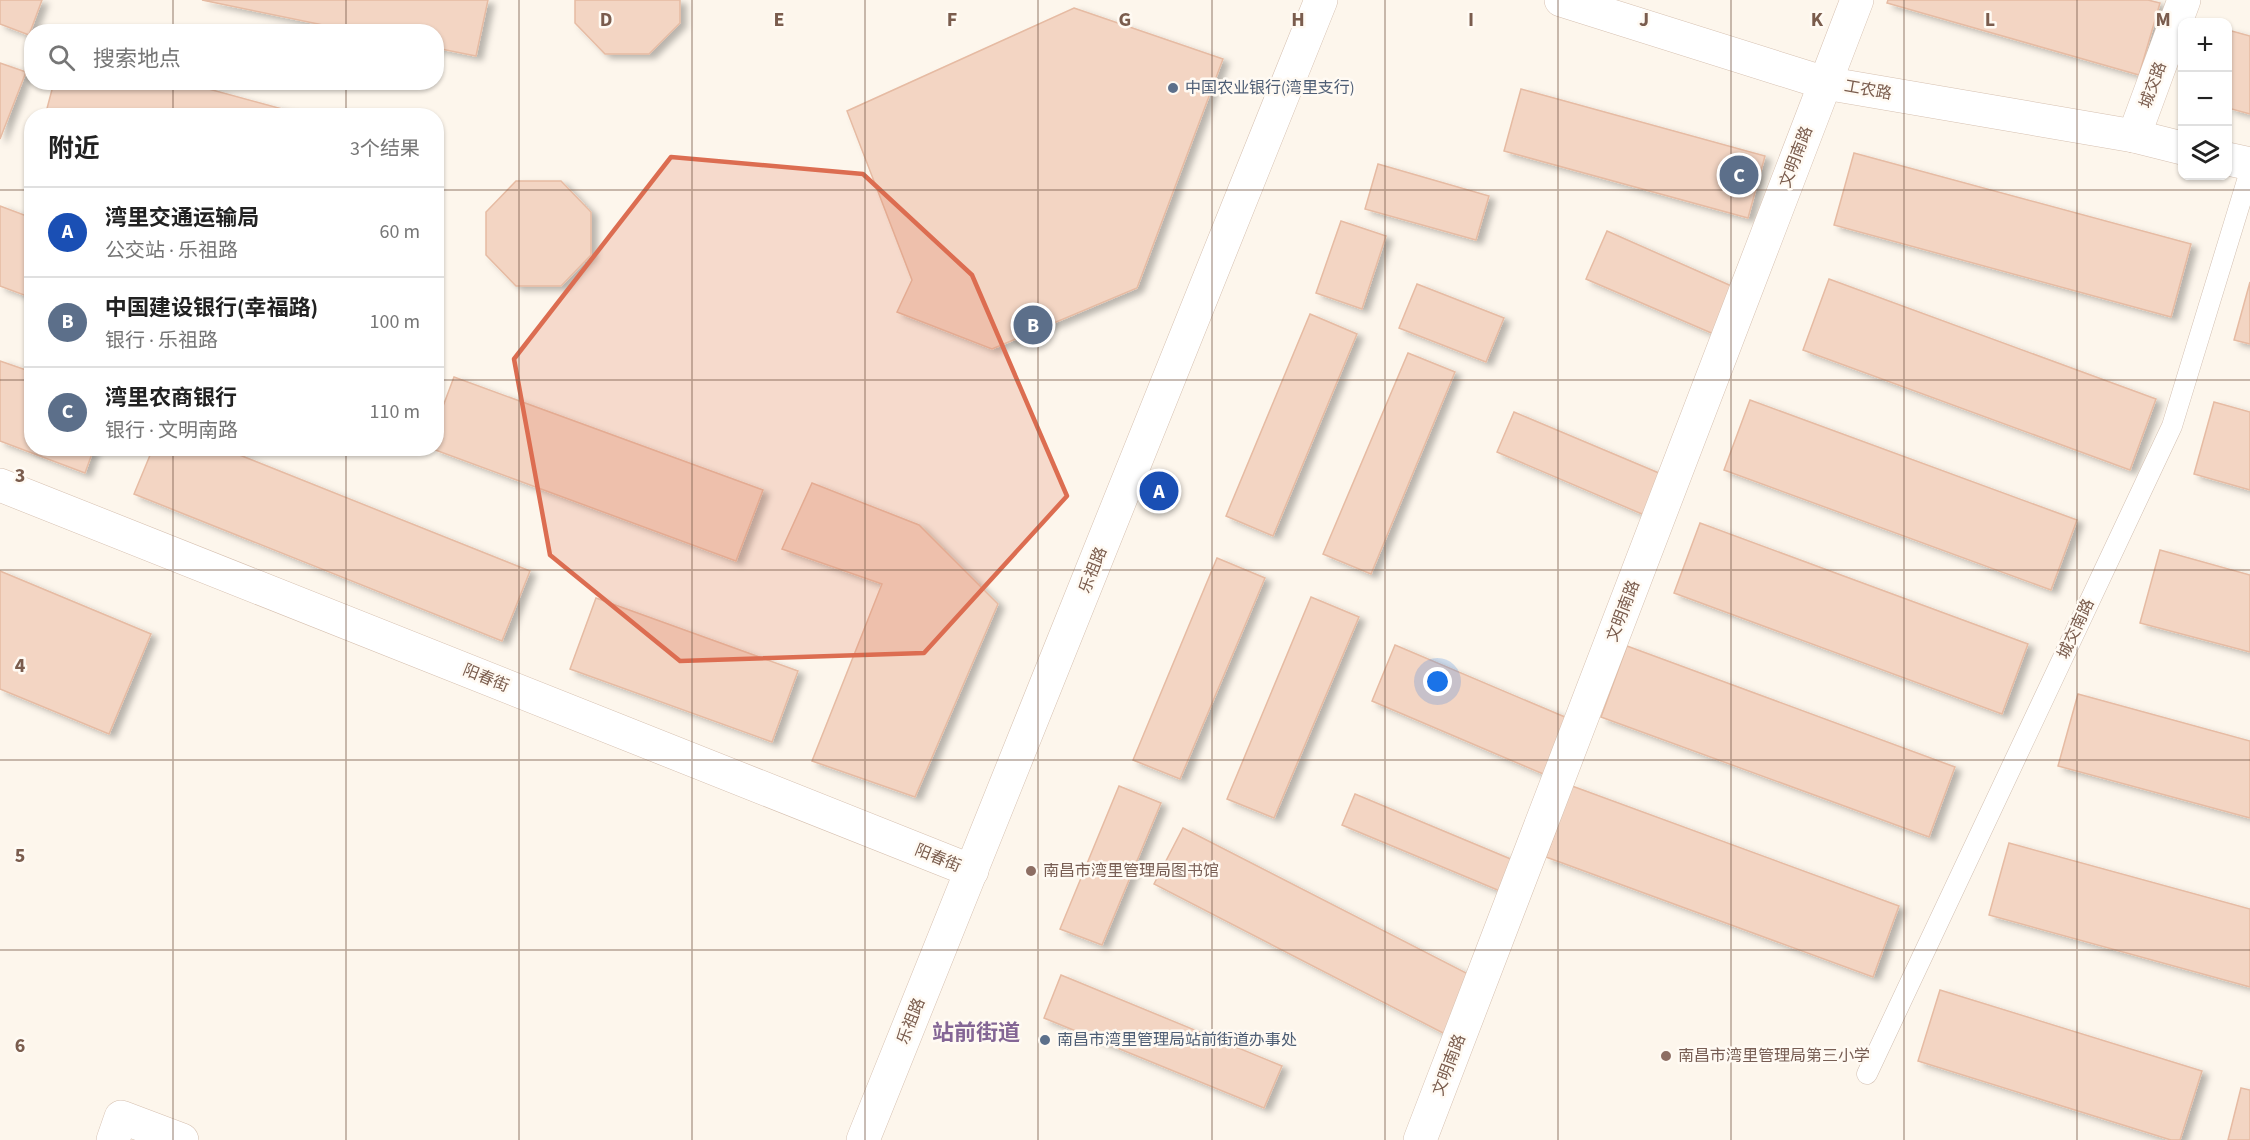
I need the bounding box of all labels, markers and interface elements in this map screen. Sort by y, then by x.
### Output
text: D [600,6,612,34]
text: E [774,6,784,34]
text: F [947,6,957,34]
text: G [1119,6,1131,34]
text: H [1291,6,1305,34]
text: I [1468,6,1474,34]
text: J [1639,6,1649,34]
text: K [1811,6,1824,34]
text: L [1985,6,1995,34]
text: M [2155,6,2171,34]
map controls [2178,18,2232,180]
button: + [2178,18,2232,72]
search box [24,24,444,90]
icon: search [45,41,78,74]
text: 搜索地点 [93,43,181,75]
street label: 城交路 [2134,59,2172,111]
button: − [2178,72,2232,126]
street label: 工农路 [1842,75,1894,105]
place label: 中国农业银行(湾里支行) [1185,77,1355,99]
marker: 中国农业银行(湾里支行) [1166,81,1180,95]
street label: 文明南路 [1774,123,1818,191]
button: layers [2178,126,2232,180]
text: 附近 [48,130,100,167]
text: 3个结果 [350,135,420,163]
pin: C [1720,152,1758,198]
text: 湾里交通运输局 [105,202,259,234]
text: A [62,218,73,246]
text: 60 m [380,218,420,246]
text: 公交站 · 乐祖路 [105,237,238,265]
text: 中国建设银行(幸福路) [105,292,318,324]
pin: B [1014,302,1052,348]
text: B [61,308,74,336]
text: 100 m [370,308,420,336]
text: 银行 · 乐祖路 [105,327,218,355]
text: 湾里农商银行 [105,382,237,414]
text: C [62,398,73,426]
text: 110 m [370,398,420,426]
text: 银行 · 文明南路 [105,417,238,445]
text: 3 [15,462,25,490]
pin: A [1140,468,1178,514]
street label: 乐祖路 [1074,544,1112,596]
street label: 文明南路 [1601,577,1645,645]
street label: 城交南路 [2053,595,2099,663]
text: 4 [15,652,26,680]
street label: 阳春街 [460,659,512,697]
your location [1423,667,1452,696]
street label: 阳春街 [912,839,964,877]
text: 5 [15,842,25,870]
place label: 南昌市湾里管理局图书馆 [1043,860,1219,882]
marker: 南昌市湾里管理局图书馆 [1024,864,1038,878]
street label: 乐祖路 [892,995,930,1047]
district label: 站前街道 [932,1017,1020,1049]
place label: 南昌市湾里管理局站前街道办事处 [1057,1029,1297,1051]
street label: 文明南路 [1427,1031,1471,1099]
text: 6 [15,1032,25,1060]
marker: 南昌市湾里管理局站前街道办事处 [1038,1033,1052,1047]
place label: 南昌市湾里管理局第三小学 [1678,1045,1870,1067]
marker: 南昌市湾里管理局第三小学 [1659,1049,1673,1063]

